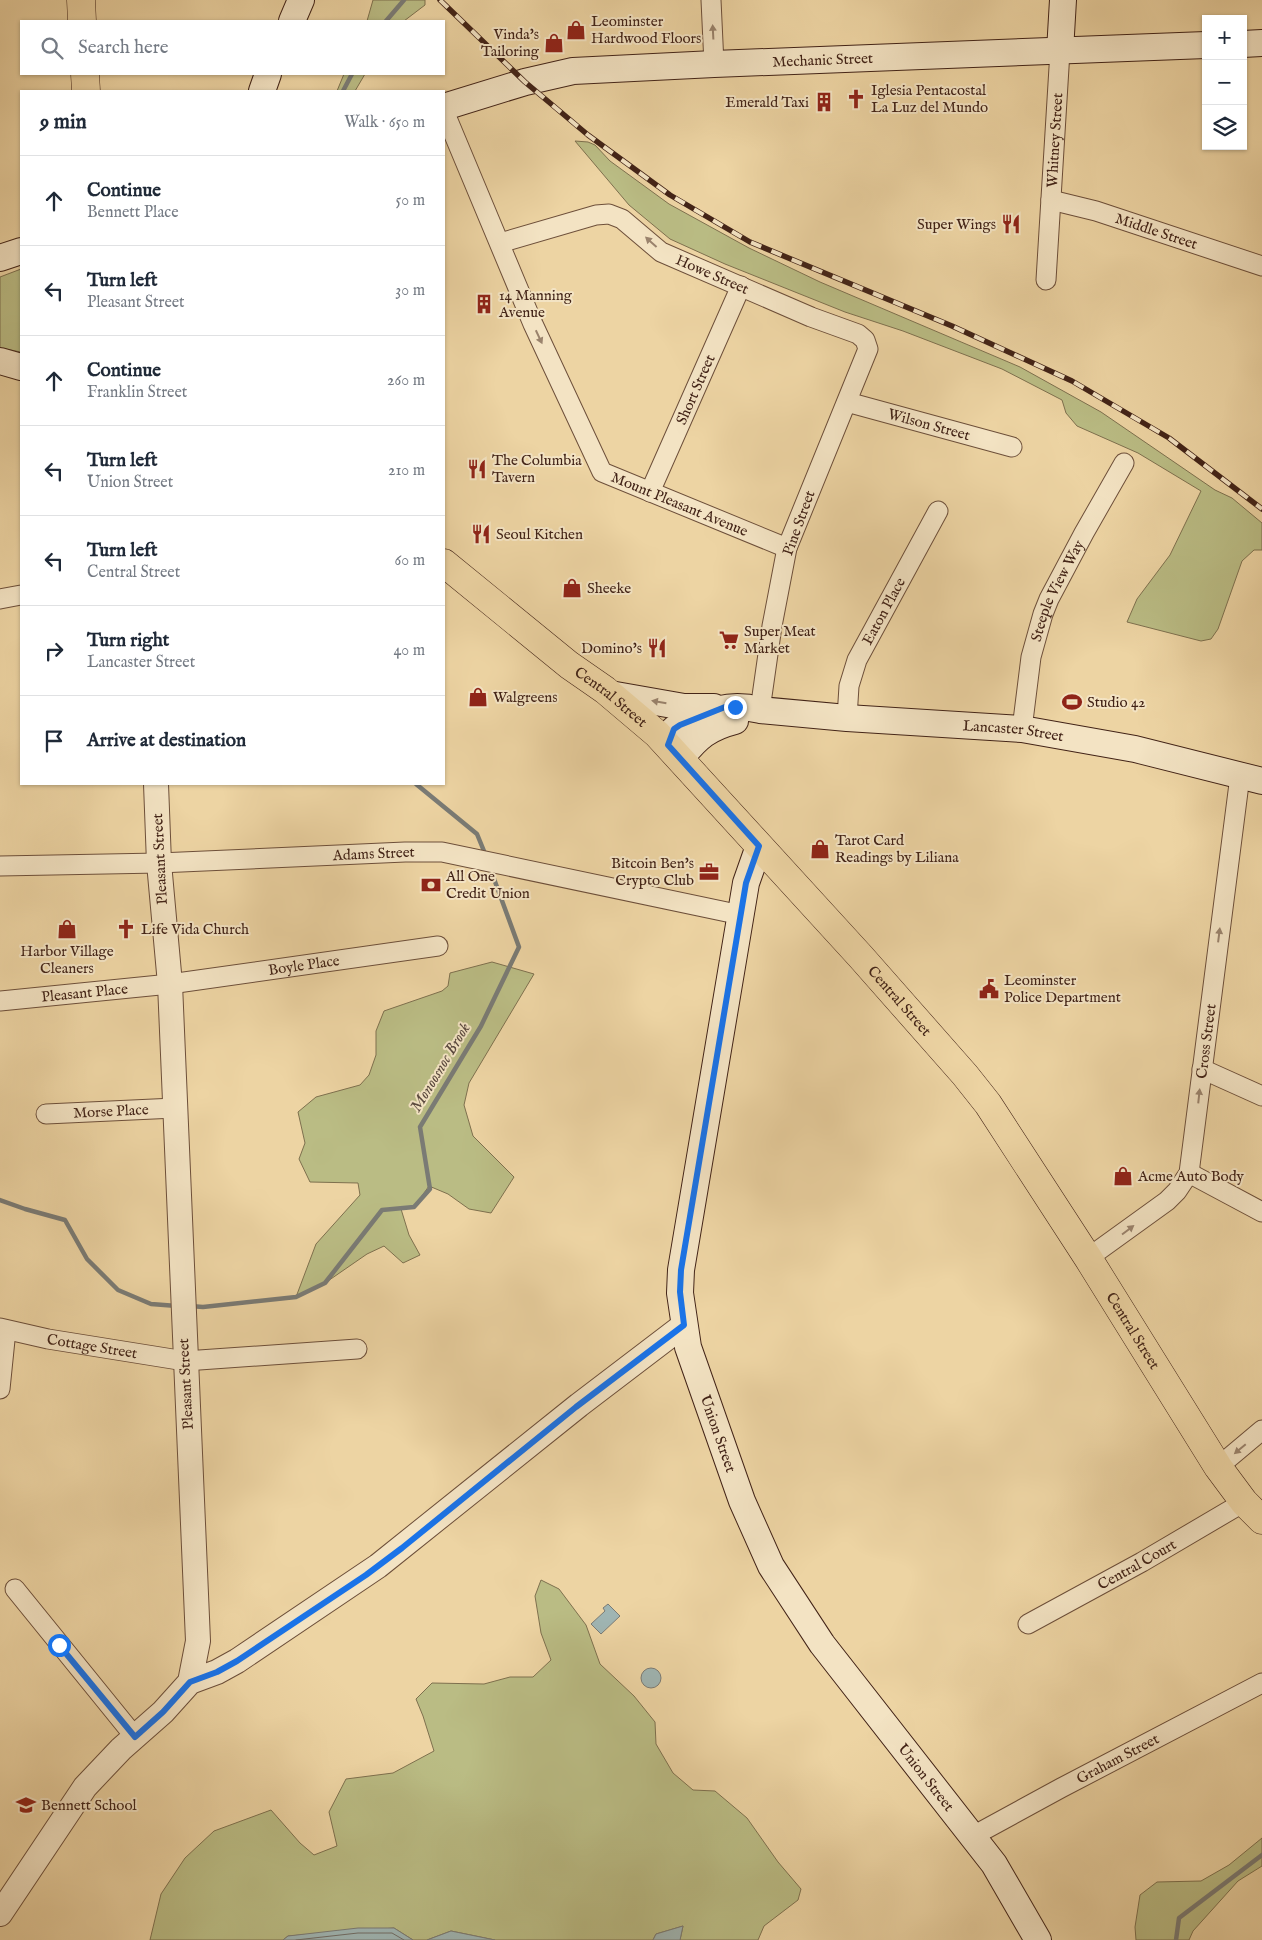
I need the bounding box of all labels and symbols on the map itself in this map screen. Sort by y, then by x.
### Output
place label: Leominster Hardwood Floors [591,12,701,48]
shop icon: Leominster Hardwood Floors [565,19,587,41]
one-way arrow [709,24,717,40]
place label: Vinda's Tailoring [481,25,540,61]
shop icon: Vinda's Tailoring [543,32,565,54]
street label: Mechanic Street [772,48,873,71]
place label: Iglesia Pentacostal La Luz del Mundo [871,81,988,117]
church icon: Iglesia Pentacostal La Luz del Mundo [845,88,867,110]
building icon: Emerald Taxi [813,91,835,113]
street label: Whitney Street [1042,92,1067,188]
place label: Emerald Taxi [725,93,809,112]
street label: Middle Street [1113,209,1200,254]
restaurant icon: Super Wings [1000,213,1022,235]
place label: Super Wings [917,215,996,234]
one-way arrow [645,236,657,248]
street label: Howe Street [673,250,752,298]
place label: 14 Manning Avenue [498,286,573,322]
building icon: 14 Manning Avenue [473,293,495,315]
one-way arrow [535,330,543,344]
street label: Short Street [671,351,719,428]
street label: Wilson Street [886,404,972,445]
place label: The Columbia Tavern [492,451,582,487]
restaurant icon: The Columbia Tavern [466,458,488,480]
street label: Mount Pleasant Avenue [608,467,751,540]
street label: Pine Street [778,488,820,558]
restaurant icon: Seoul Kitchen [470,523,492,545]
place label: Seoul Kitchen [496,525,583,544]
street label: Steeple View Way [1026,536,1088,644]
street label: Eaton Place [858,574,910,648]
shop icon: Sheeke [561,577,583,599]
place label: Sheeke [587,579,631,598]
place label: Super Meat Market [744,622,816,658]
supermarket icon: Super Meat Market [718,629,740,651]
restaurant icon: Domino's [646,637,668,659]
place label: Domino's [581,639,642,658]
street label: Central Street [571,662,651,731]
shop icon: Walgreens [467,686,489,708]
place label: Walgreens [493,688,558,707]
sports icon: Studio 42 [1061,691,1083,713]
place label: Studio 42 [1087,693,1145,712]
route end [724,696,747,719]
one-way arrow [650,698,666,706]
street label: Lancaster Street [962,716,1065,746]
street label: Pleasant Street [148,813,172,905]
place label: Tarot Card Readings by Liliana [835,831,959,867]
shop icon: Tarot Card Readings by Liliana [809,838,831,860]
street label: Adams Street [331,843,415,865]
place label: Bitcoin Ben's Crypto Club [611,854,694,890]
office icon: Bitcoin Ben's Crypto Club [698,861,720,883]
place label: All One Credit Union [445,867,530,903]
bank icon: All One Credit Union [420,874,442,896]
shop icon: Harbor Village Cleaners [56,918,78,940]
church icon: Life Vida Church [115,918,137,940]
place label: Life Vida Church [141,920,249,939]
one-way arrow [1215,926,1223,942]
place label: Harbor Village Cleaners [20,942,114,978]
street label: Boyle Place [267,951,341,979]
street label: Central Street [864,962,936,1040]
place label: Leominster Police Department [1004,971,1121,1007]
public building icon: Leominster Police Department [978,978,1000,1000]
street label: Pleasant Place [40,979,129,1006]
street label: Cross Street [1192,1003,1220,1080]
water label: Monoosnoc Brook [407,1019,476,1116]
one-way arrow [1195,1088,1203,1104]
street label: Morse Place [73,1100,149,1122]
shop icon: Acme Auto Body [1112,1165,1134,1187]
place label: Acme Auto Body [1137,1167,1245,1186]
one-way arrow [1121,1225,1135,1235]
street label: Central Street [1102,1289,1164,1373]
street label: Cottage Street [46,1329,139,1363]
street label: Pleasant Street [174,1338,198,1430]
street label: Union Street [696,1392,741,1475]
one-way arrow [1234,1443,1247,1454]
street label: Central Court [1094,1535,1179,1594]
route start [48,1634,71,1657]
street label: Graham Street [1073,1729,1162,1788]
street label: Union Street [894,1740,959,1815]
school or university icon: Bennett School [15,1794,37,1816]
place label: Bennett School [41,1796,137,1815]

